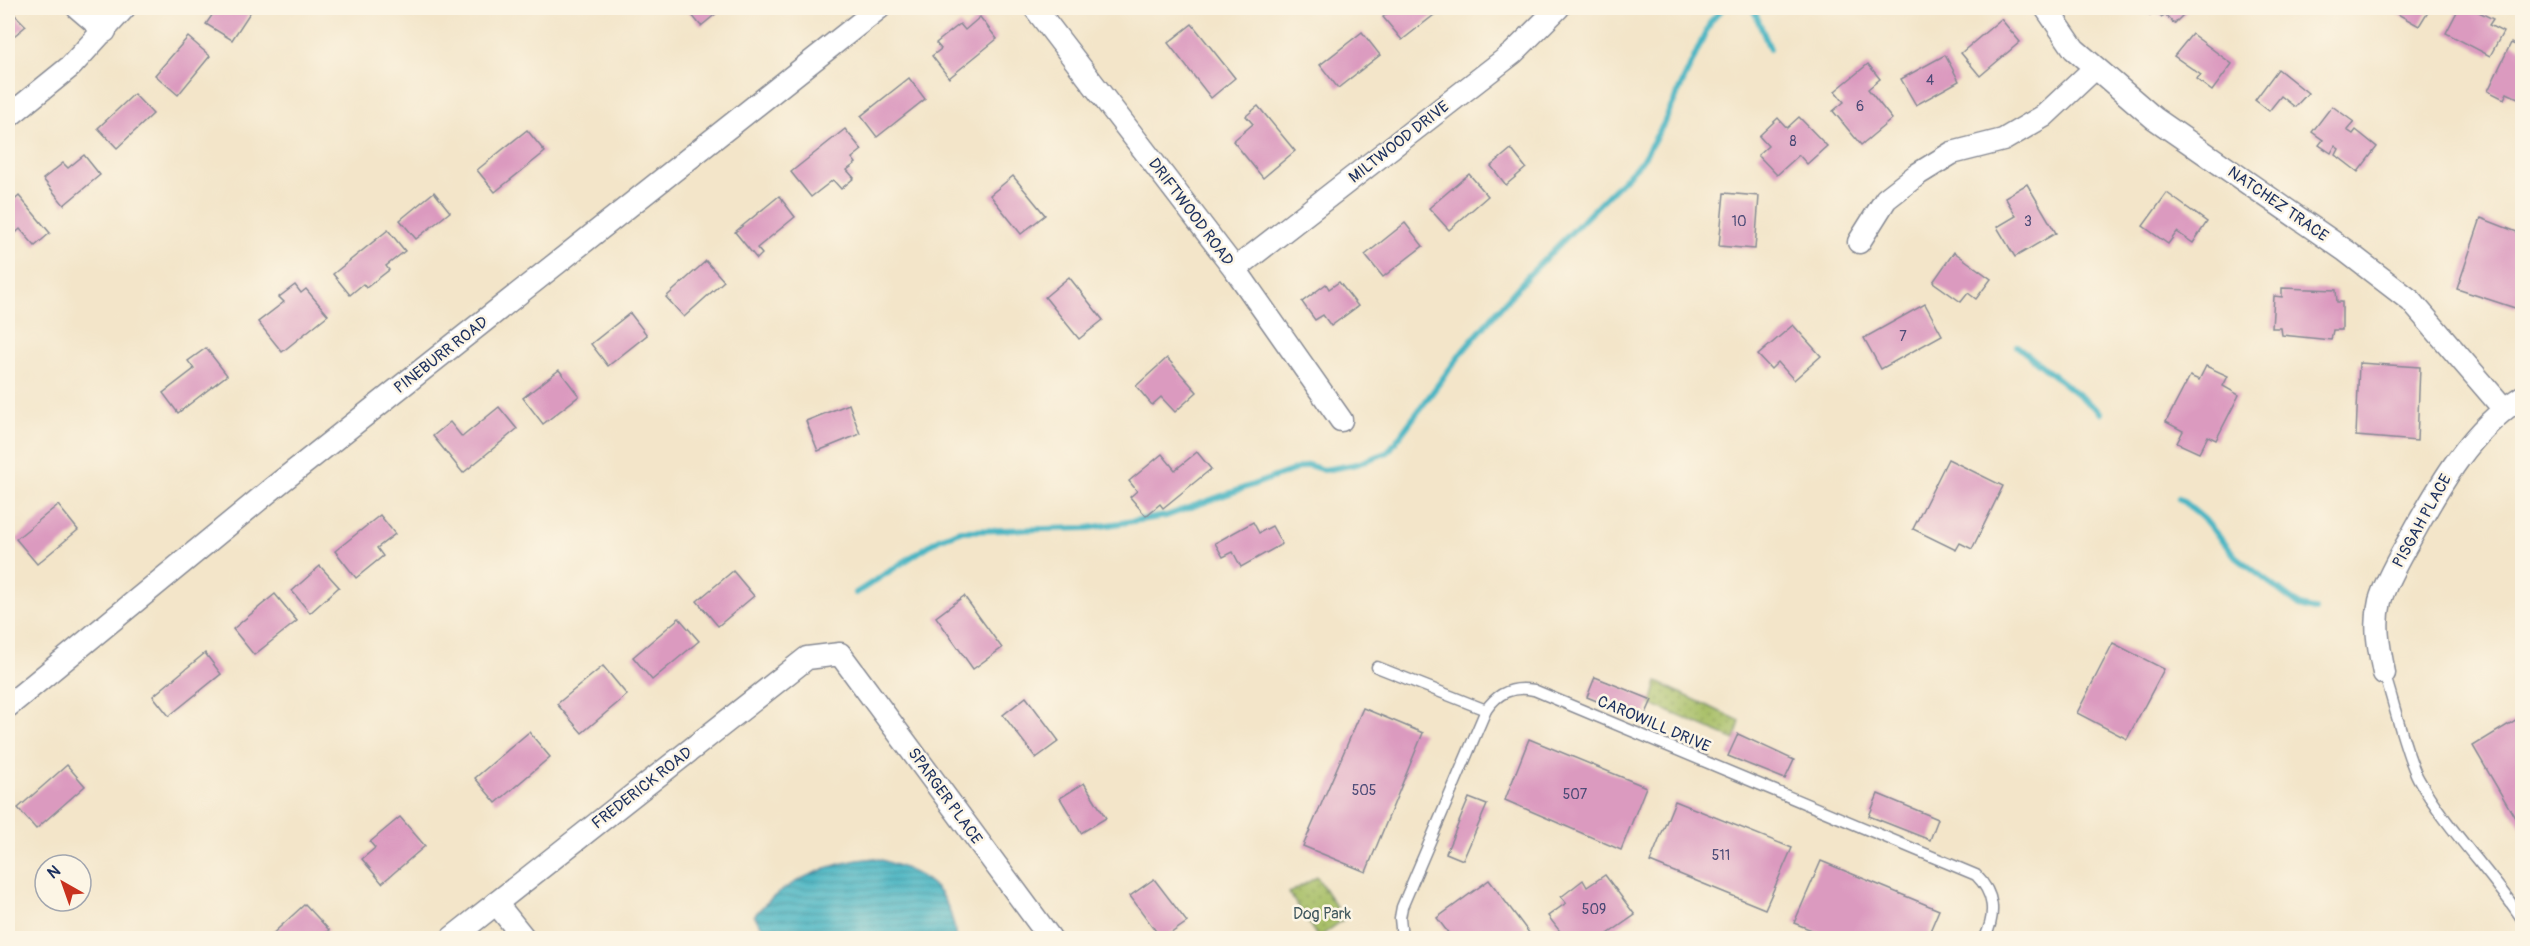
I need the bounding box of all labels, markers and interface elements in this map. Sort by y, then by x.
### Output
house number: 4 [1926,72,1934,89]
street label: MILTWOOD DRIVE [1345,97,1453,187]
house number: 6 [1856,98,1864,115]
house number: 8 [1789,133,1797,150]
street label: DRIFTWOOD ROAD [1144,154,1238,270]
street label: NATCHEZ TRACE [2224,162,2332,246]
house number: 10 [1731,213,1747,230]
house number: 3 [2024,213,2032,230]
street label: PINEBURR ROAD [390,312,492,398]
house number: 7 [1899,328,1907,345]
street label: PISGAH PLACE [2388,471,2456,571]
street label: CAROWILL DRIVE [1594,691,1714,757]
street label: FREDERICK ROAD [588,743,696,833]
street label: SPARGER PLACE [903,744,987,848]
house number: 505 [1352,782,1376,799]
house number: 507 [1563,786,1588,803]
house number: 511 [1712,847,1730,864]
north arrow [33,853,93,913]
text: N [43,861,65,883]
house number: 509 [1582,901,1606,918]
park label: Dog Park [1293,904,1351,924]

